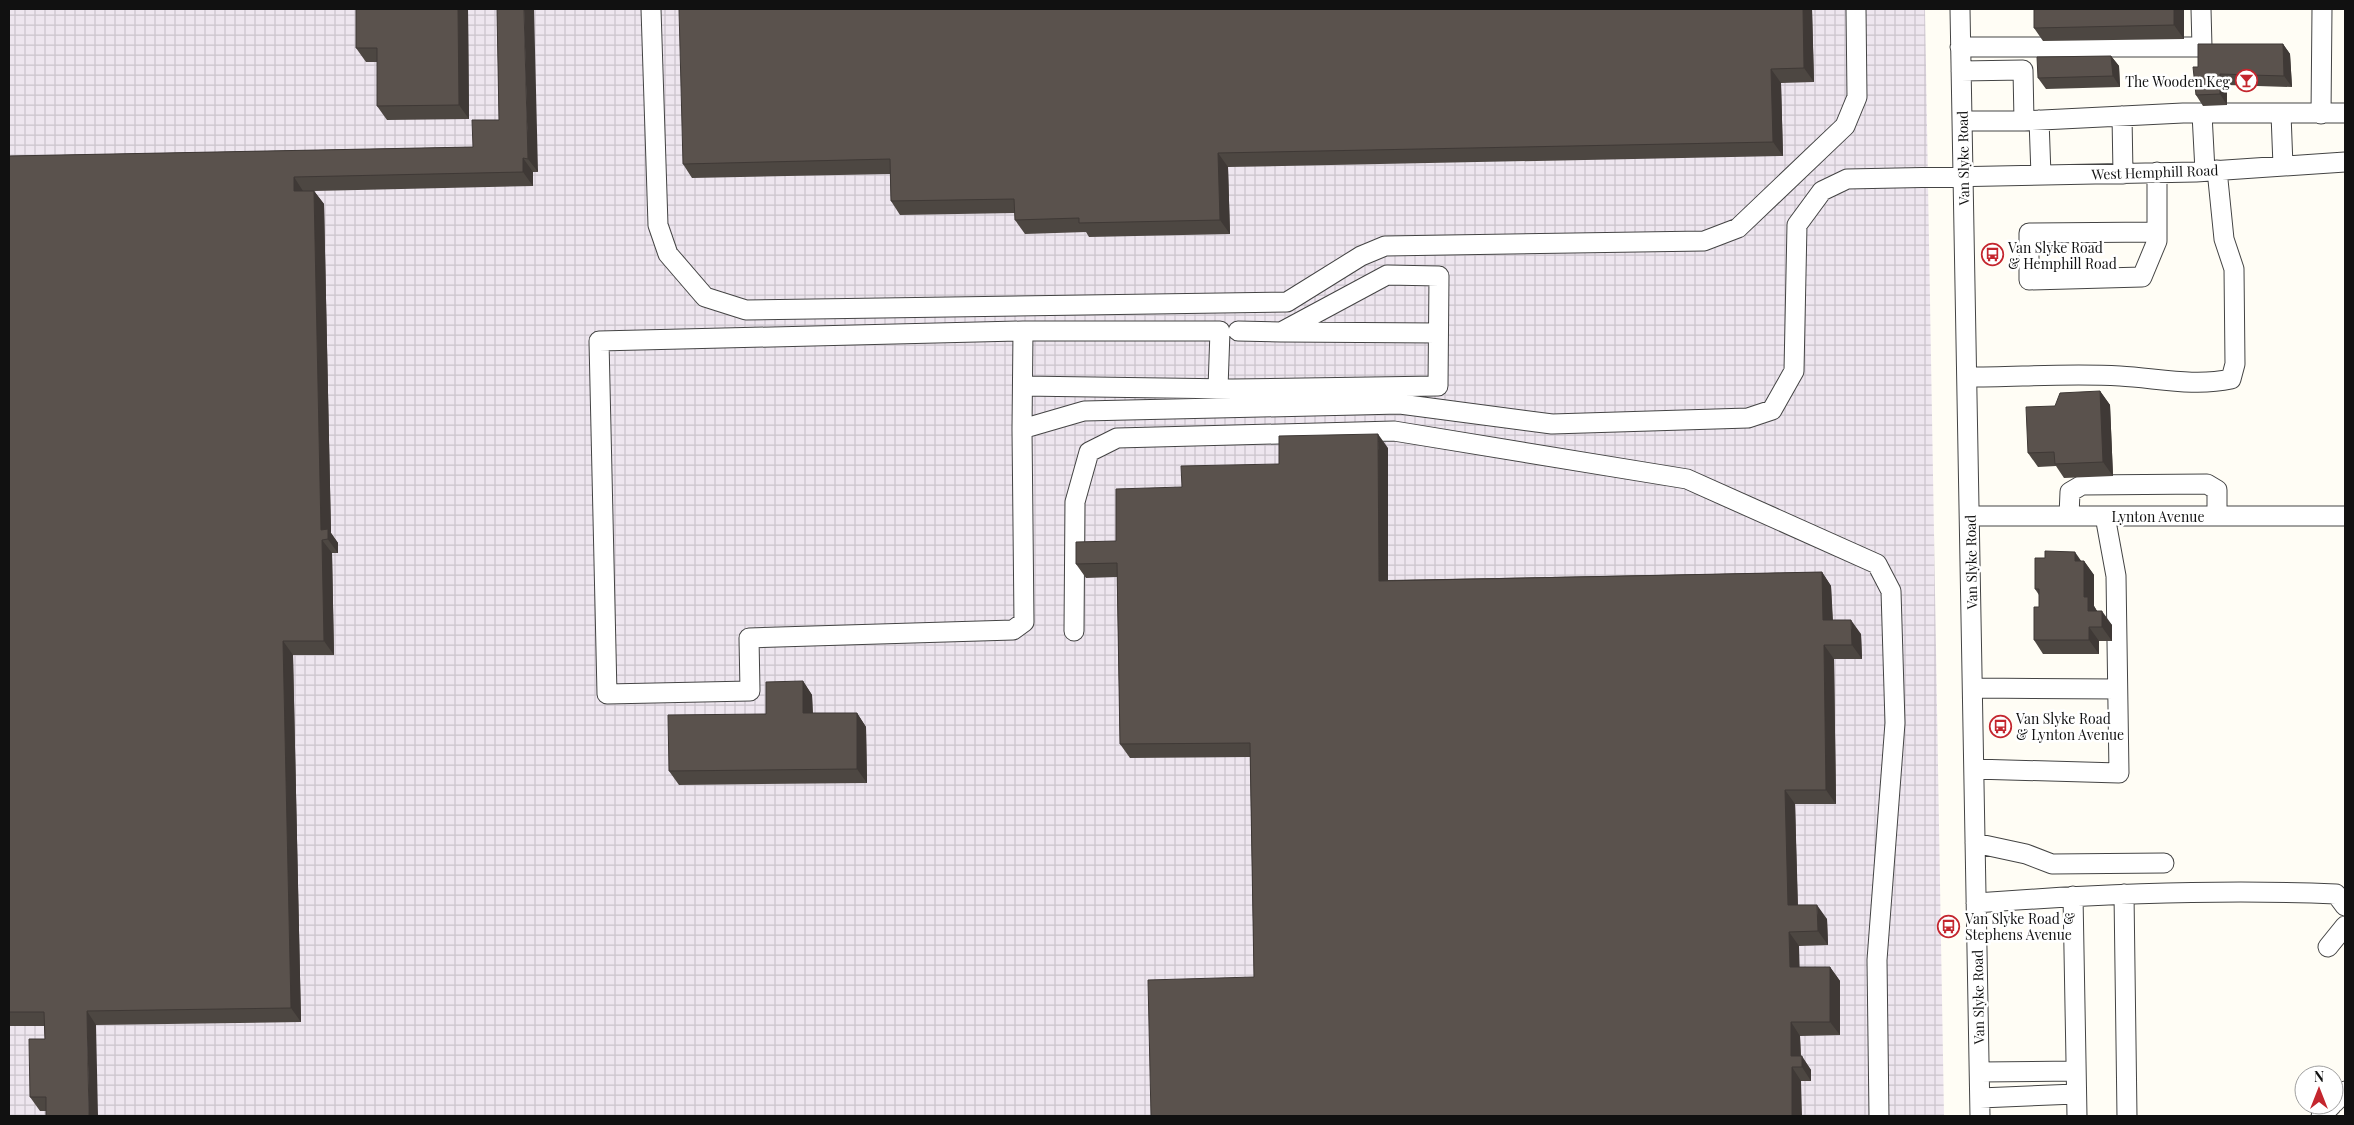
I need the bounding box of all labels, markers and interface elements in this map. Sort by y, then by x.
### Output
bar icon: The Wooden Keg [2234,69,2258,93]
place label: The Wooden Keg [2125,72,2231,91]
street label: Van Slyke Road [1953,110,1973,207]
street label: West Hemphill Road [2090,160,2219,184]
place label: Van Slyke Road & Hemphill Road [2007,238,2117,273]
bus stop icon: Van Slyke Road & Hemphill Road [1980,243,2004,267]
street label: Lynton Avenue [2111,507,2205,526]
street label: Van Slyke Road [1961,514,1981,611]
place label: Van Slyke Road & Lynton Avenue [2015,709,2124,744]
bus stop icon: Van Slyke Road & Lynton Avenue [1988,714,2012,738]
place label: Van Slyke Road & Stephens Avenue [1964,909,2075,944]
bus stop icon: Van Slyke Road & Stephens Avenue [1937,914,1961,938]
street label: Van Slyke Road [1968,949,1988,1046]
north arrow [2294,1065,2344,1115]
text: N [2314,1067,2324,1086]

